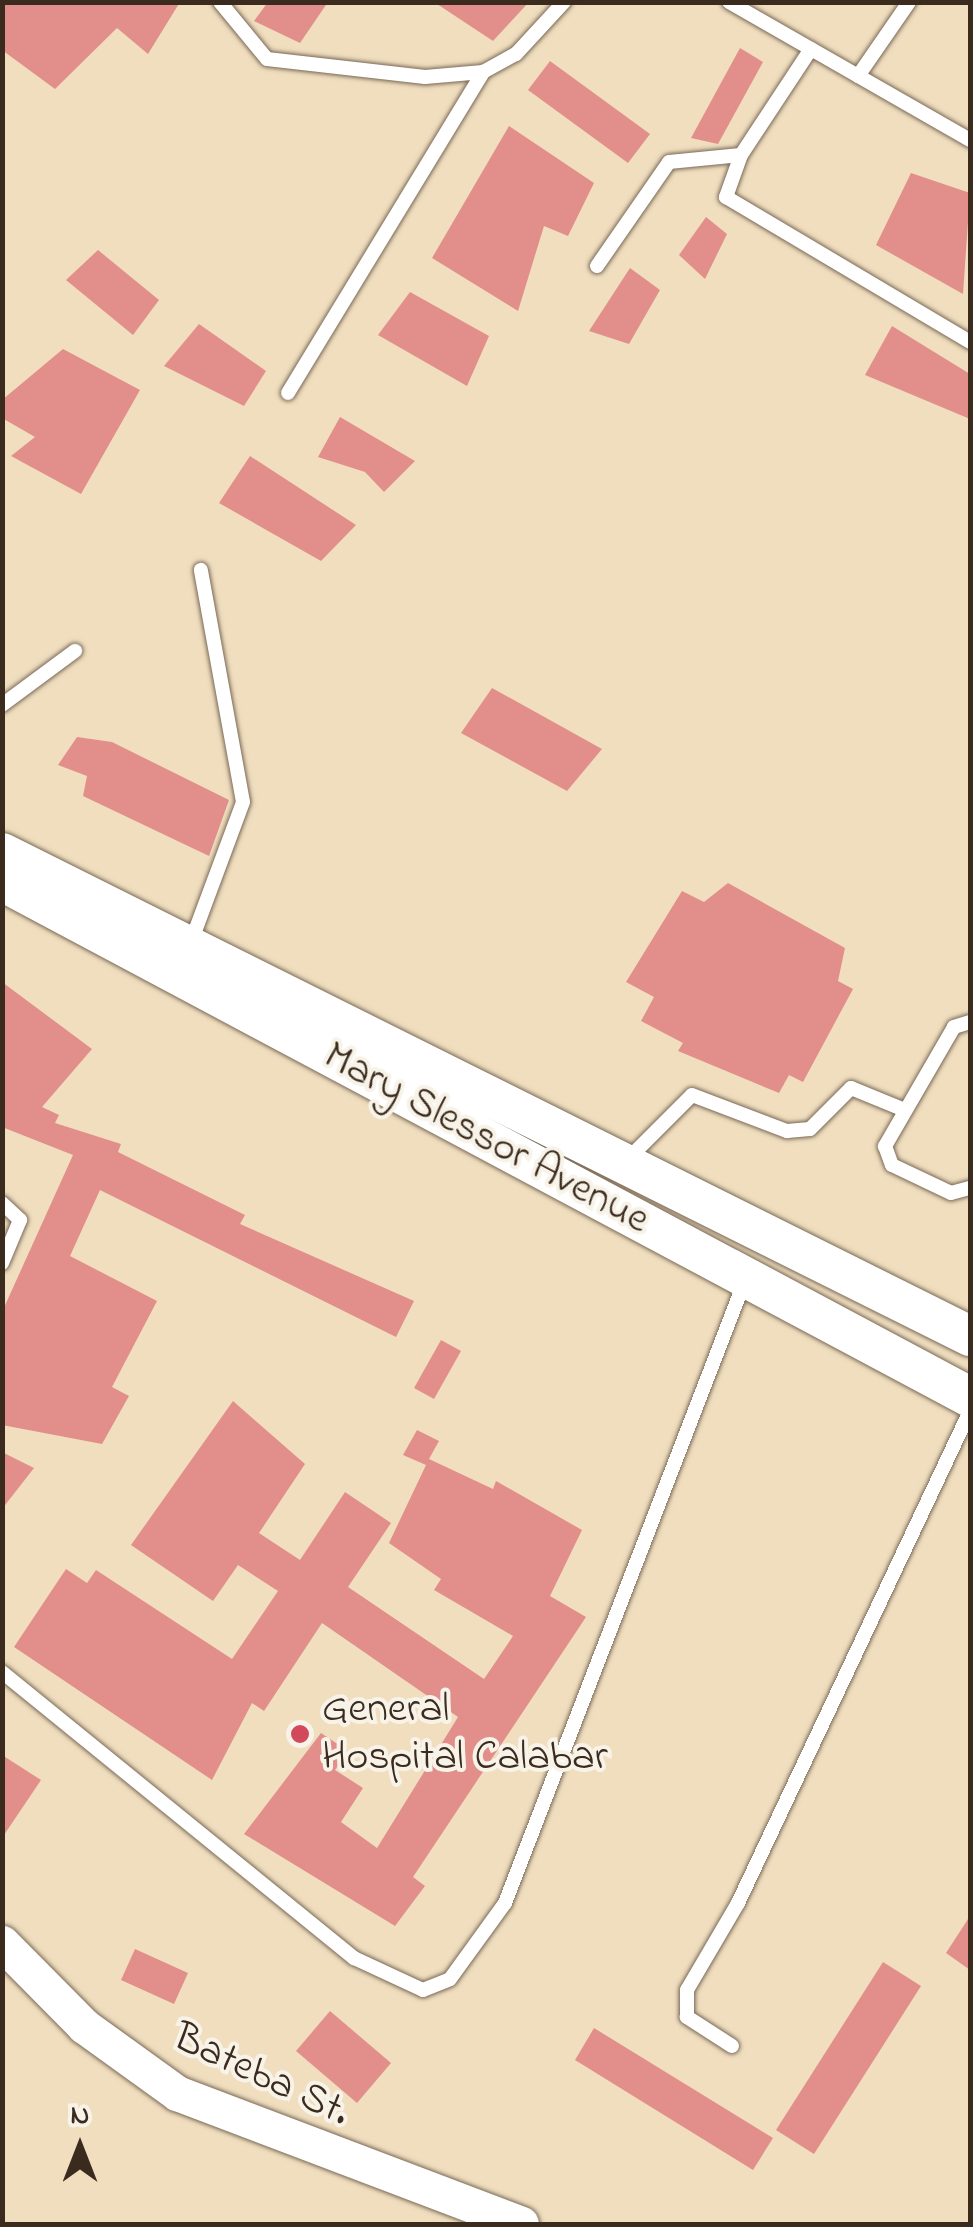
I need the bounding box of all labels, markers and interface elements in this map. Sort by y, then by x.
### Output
street label: Mary Slessor Avenue [315,1032,657,1246]
place label: General Hospital Calabar [322,1685,608,1784]
marker: General Hospital Calabar [287,1721,313,1747]
street label: Bateba St. [165,2013,357,2139]
text: N [71,2096,89,2137]
north arrow [30,2097,130,2197]

